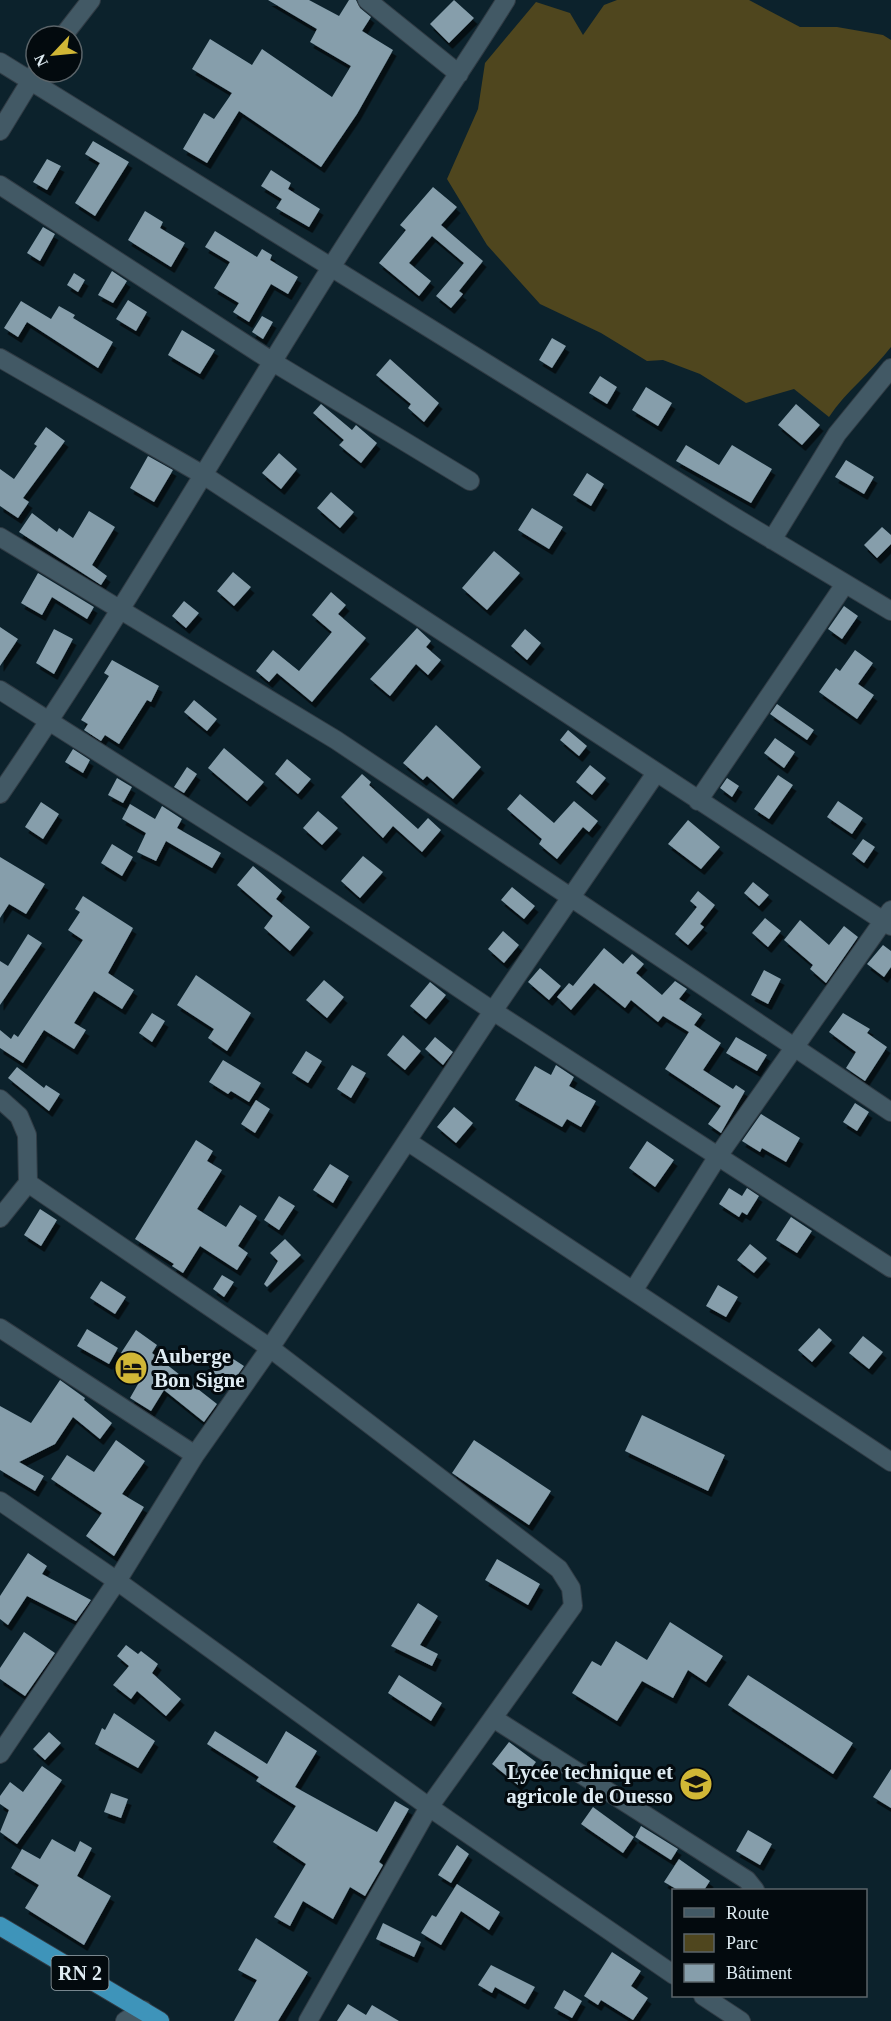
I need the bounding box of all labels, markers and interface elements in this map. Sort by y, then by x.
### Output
north arrow [24,24,84,84]
text: N [31,51,51,69]
place label: Auberge Bon Signe [154,1344,244,1392]
hotel icon: Auberge Bon Signe [113,1350,149,1386]
place label: Lycée technique et agricole de Ouesso [506,1760,673,1808]
school or university icon: Lycée technique et agricole de Ouesso [678,1766,714,1802]
legend [672,1889,867,1997]
text: Route [726,1903,769,1923]
text: Parc [726,1933,758,1953]
road number: RN 2 [52,1956,109,1990]
text: Bâtiment [726,1963,792,1983]

